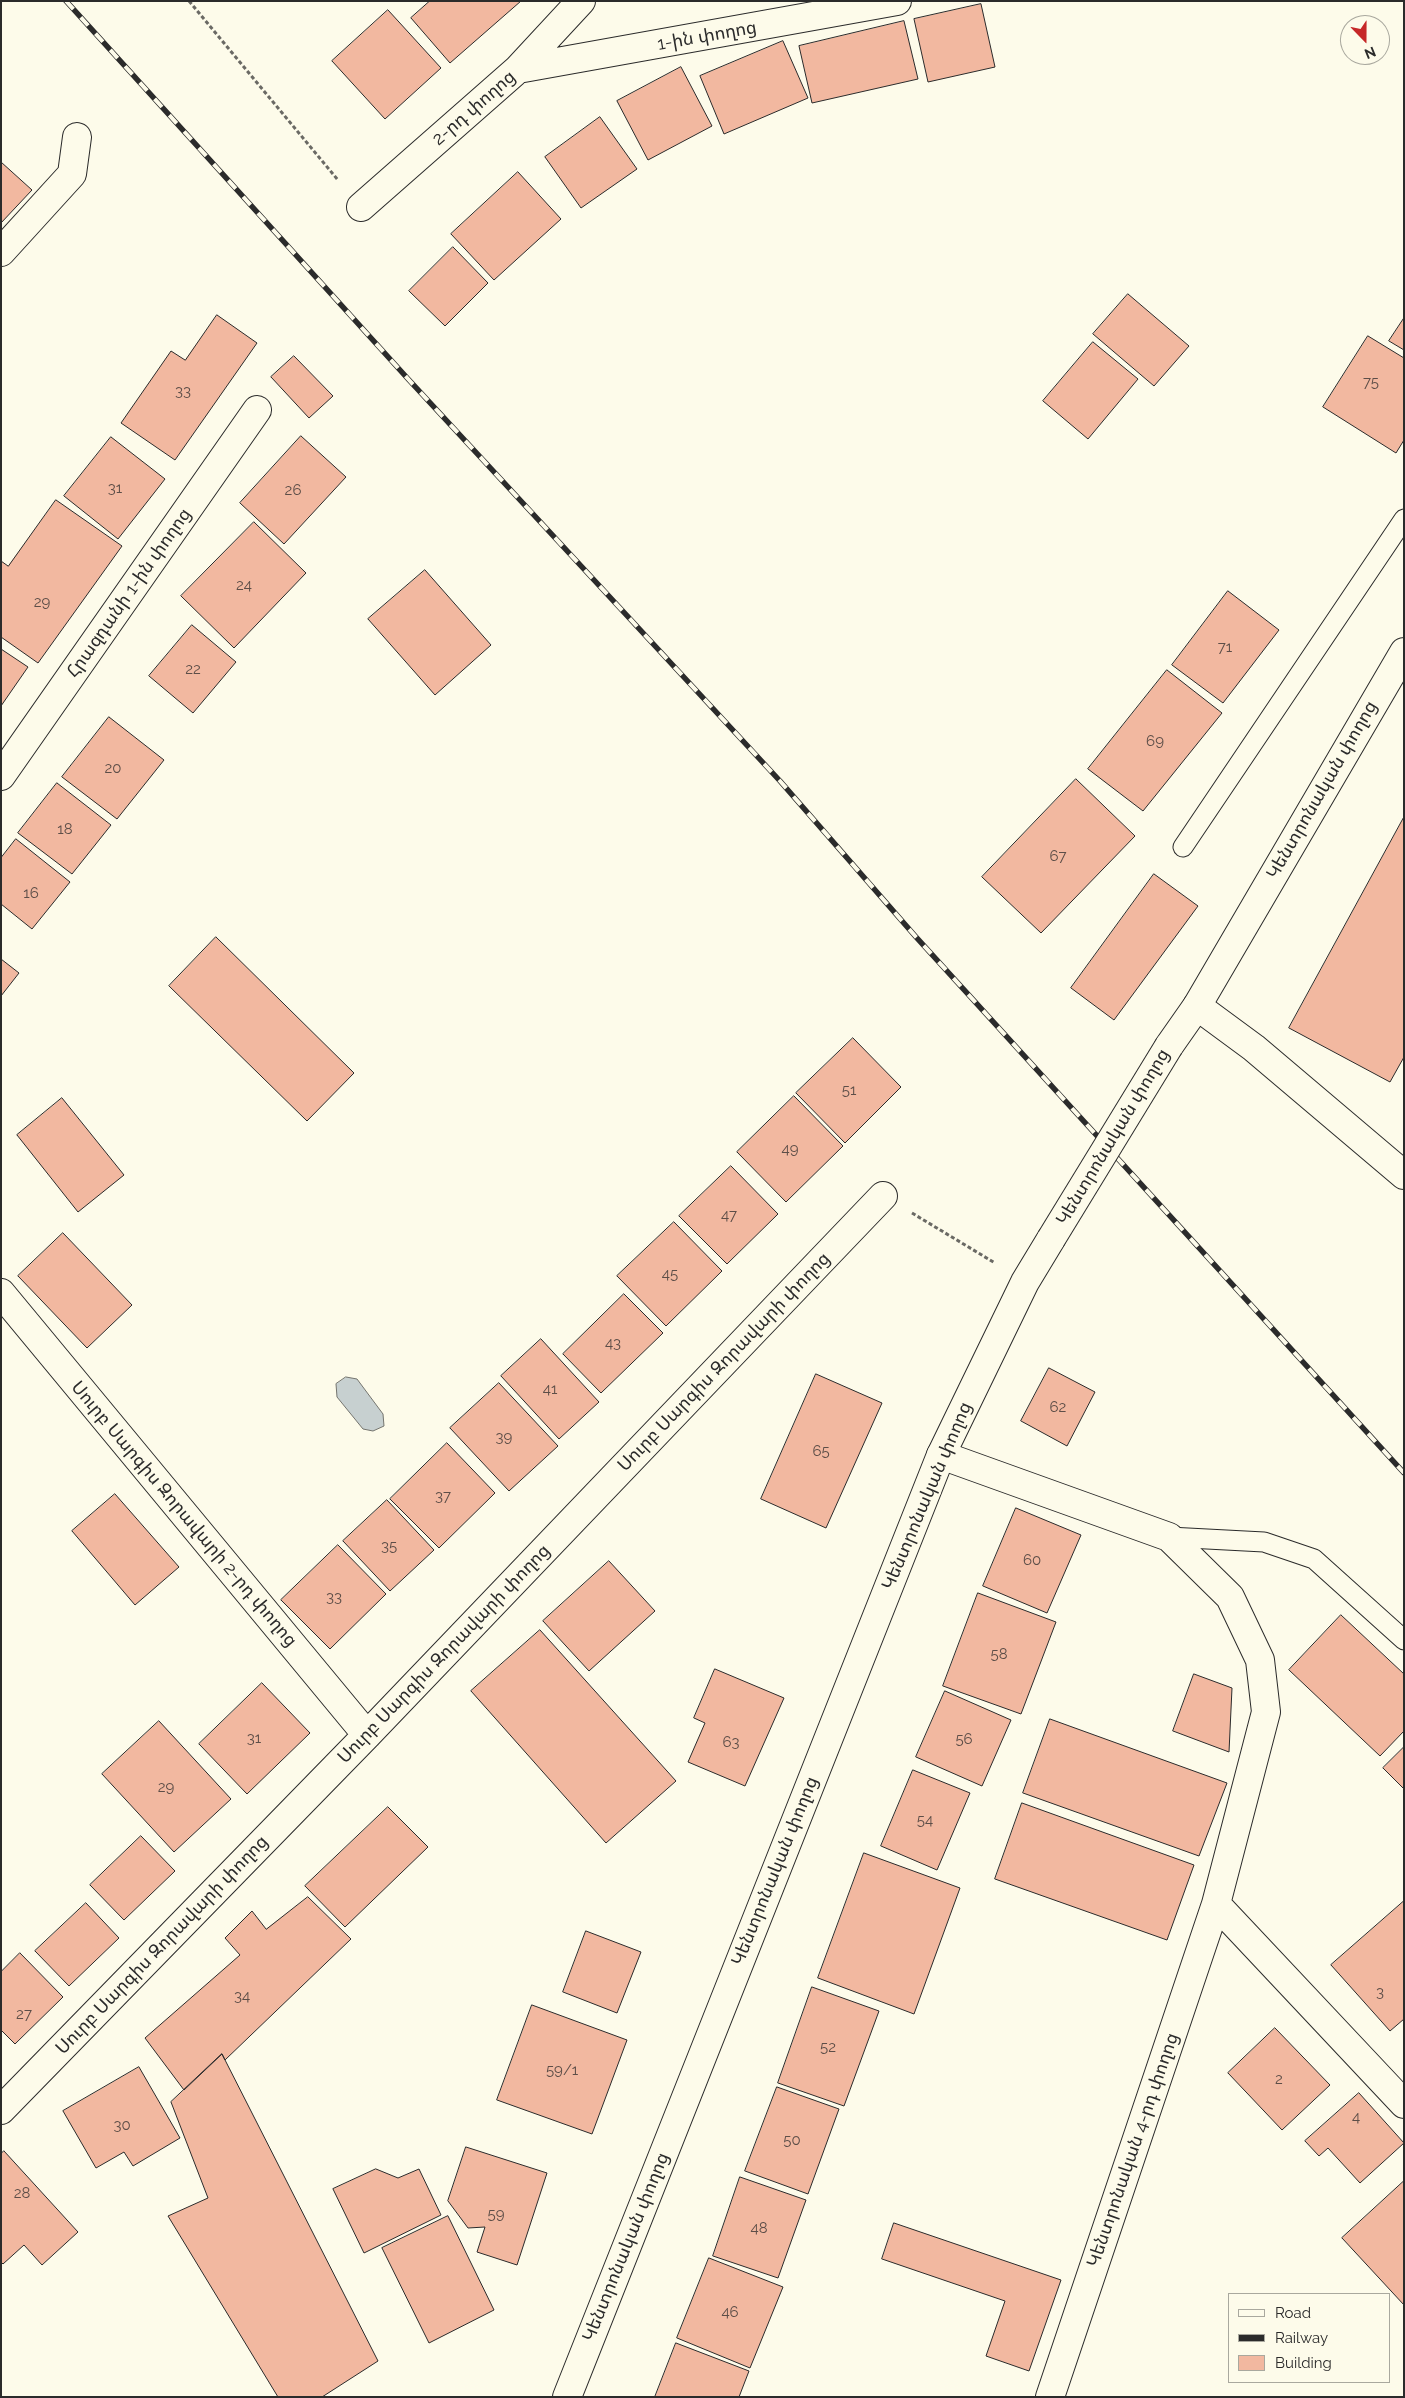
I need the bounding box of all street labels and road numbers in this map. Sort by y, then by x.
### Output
street label: 1-ին փողոց [656,17,758,55]
street label: 2-րդ փողոց [428,66,520,150]
street label: Հրազդանի 1-ին փողոց [62,504,196,682]
street label: Կենտրոնական փողոց [1262,697,1382,883]
street label: Կենտրոնական փողոց [1052,1045,1174,1229]
street label: Սուրբ Սարգիս Զորավարի փողոց [613,1248,835,1476]
street label: Սուրբ Սարգիս Զորավարի 2-րդ փողոց [66,1377,302,1651]
street label: Կենտրոնական փողոց [878,1399,976,1593]
street label: Սուրբ Սարգիս Զորավարի փողոց [333,1540,555,1768]
street label: Կենտրոնական փողոց [727,1773,823,1969]
street label: Սուրբ Սարգիս Զորավարի փողոց [51,1831,273,2059]
street label: Կենտրոնական 4-րդ փողոց [1083,2030,1183,2270]
street label: Կենտրոնական փողոց [578,2149,674,2345]

